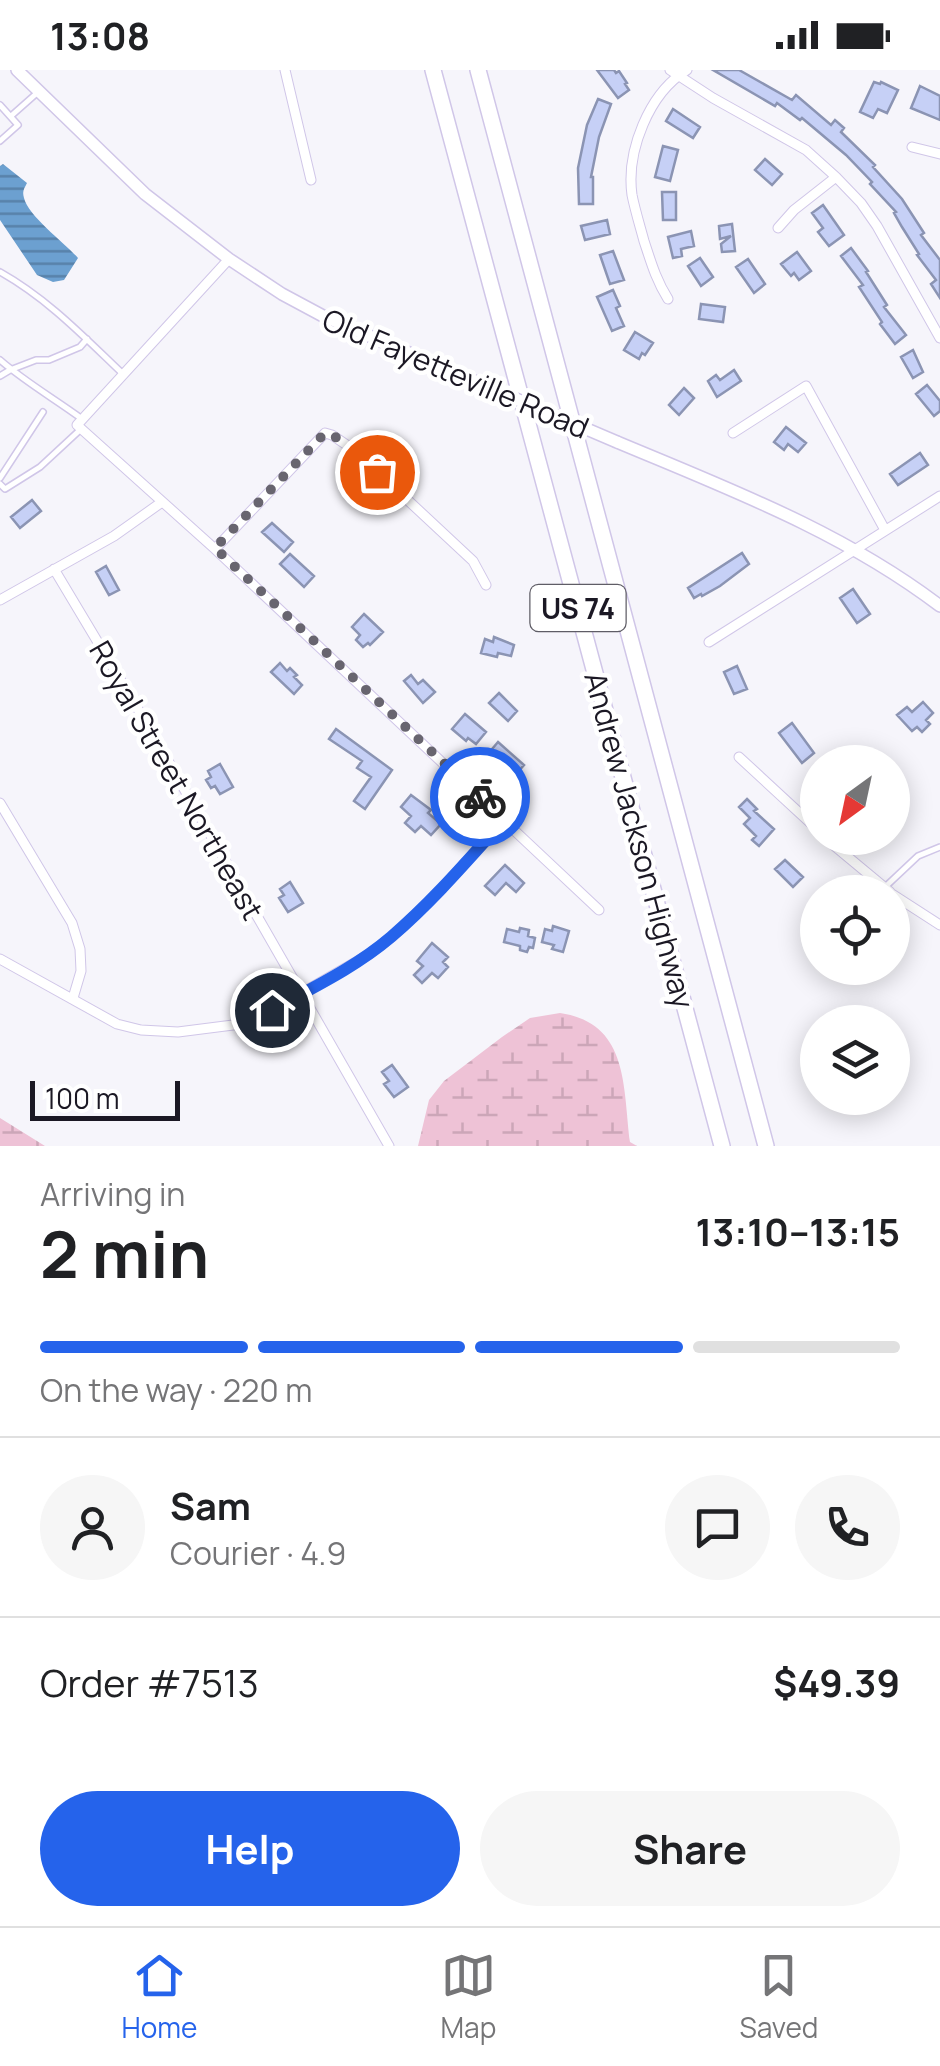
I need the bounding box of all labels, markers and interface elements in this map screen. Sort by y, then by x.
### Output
text: 13:08 [50,9,150,61]
street label: Old Fayetteville Road [317,298,595,448]
pin [335,430,420,515]
icon: bag [350,445,405,500]
road number: US 74 [530,585,626,631]
street label: Royal Street Northeast [80,633,274,927]
street label: Andrew Jackson Highway [575,667,705,1013]
north arrow [800,745,910,855]
map controls [800,745,910,1115]
courier [430,747,530,847]
icon: bike [453,770,508,825]
button: locate [800,875,910,985]
pin [230,968,315,1053]
icon: home [245,983,300,1038]
button: layers [800,1005,910,1115]
scale bar [30,1076,180,1120]
text: 100 m [45,1079,119,1117]
text: Arriving in [40,1172,185,1216]
text: 13:10–13:15 [696,1205,900,1257]
text: 2 min [40,1209,209,1298]
text: On the way · 220 m [40,1368,312,1412]
button: person [40,1475,145,1580]
button: chat [665,1475,770,1580]
button: phone [795,1475,900,1580]
text: Sam [170,1479,251,1531]
text: Courier · 4.9 [170,1531,346,1575]
text: Order #7513 [40,1656,259,1708]
text: $49.39 [773,1656,900,1708]
button: Help [40,1791,460,1906]
button: Share [480,1791,900,1906]
tab: Home [122,1948,197,2046]
tab: Map [441,1948,496,2046]
tab: Saved [739,1948,818,2046]

